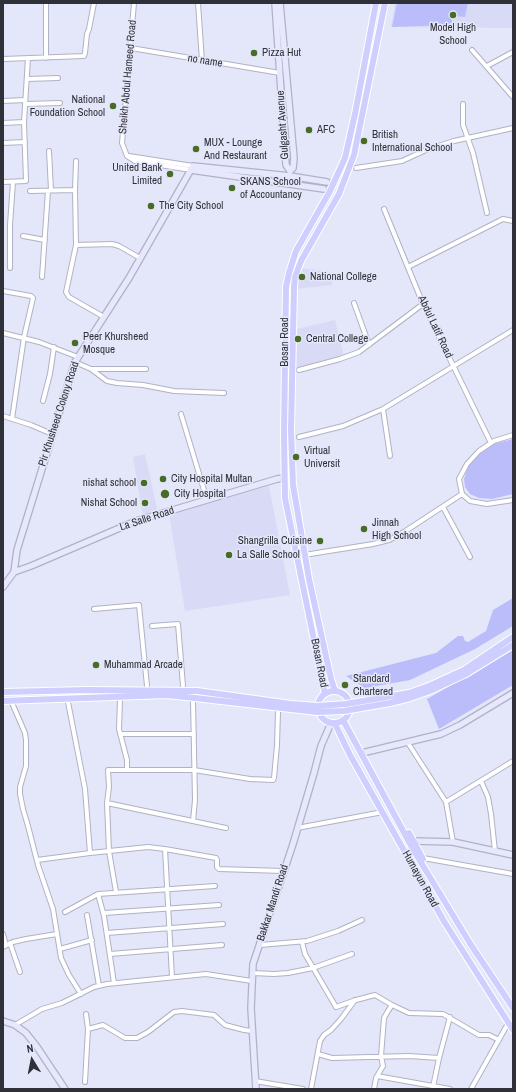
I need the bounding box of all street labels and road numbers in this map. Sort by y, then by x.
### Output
street label: Sheikh Abdul Hameed Road [116,19,140,135]
street label: no name [187,52,223,70]
street label: Gulgasht Avenue [274,90,292,160]
street label: Abdul Latif Road [415,294,455,360]
street label: Bosan Road [278,317,292,367]
street label: Pir Khusheed Colony Road [36,360,82,468]
street label: La Salle Road [118,504,176,534]
street label: Bosan Road [308,637,330,689]
street label: Humayun Road [399,848,441,910]
street label: Bakkar Mandi Road [254,863,292,943]

